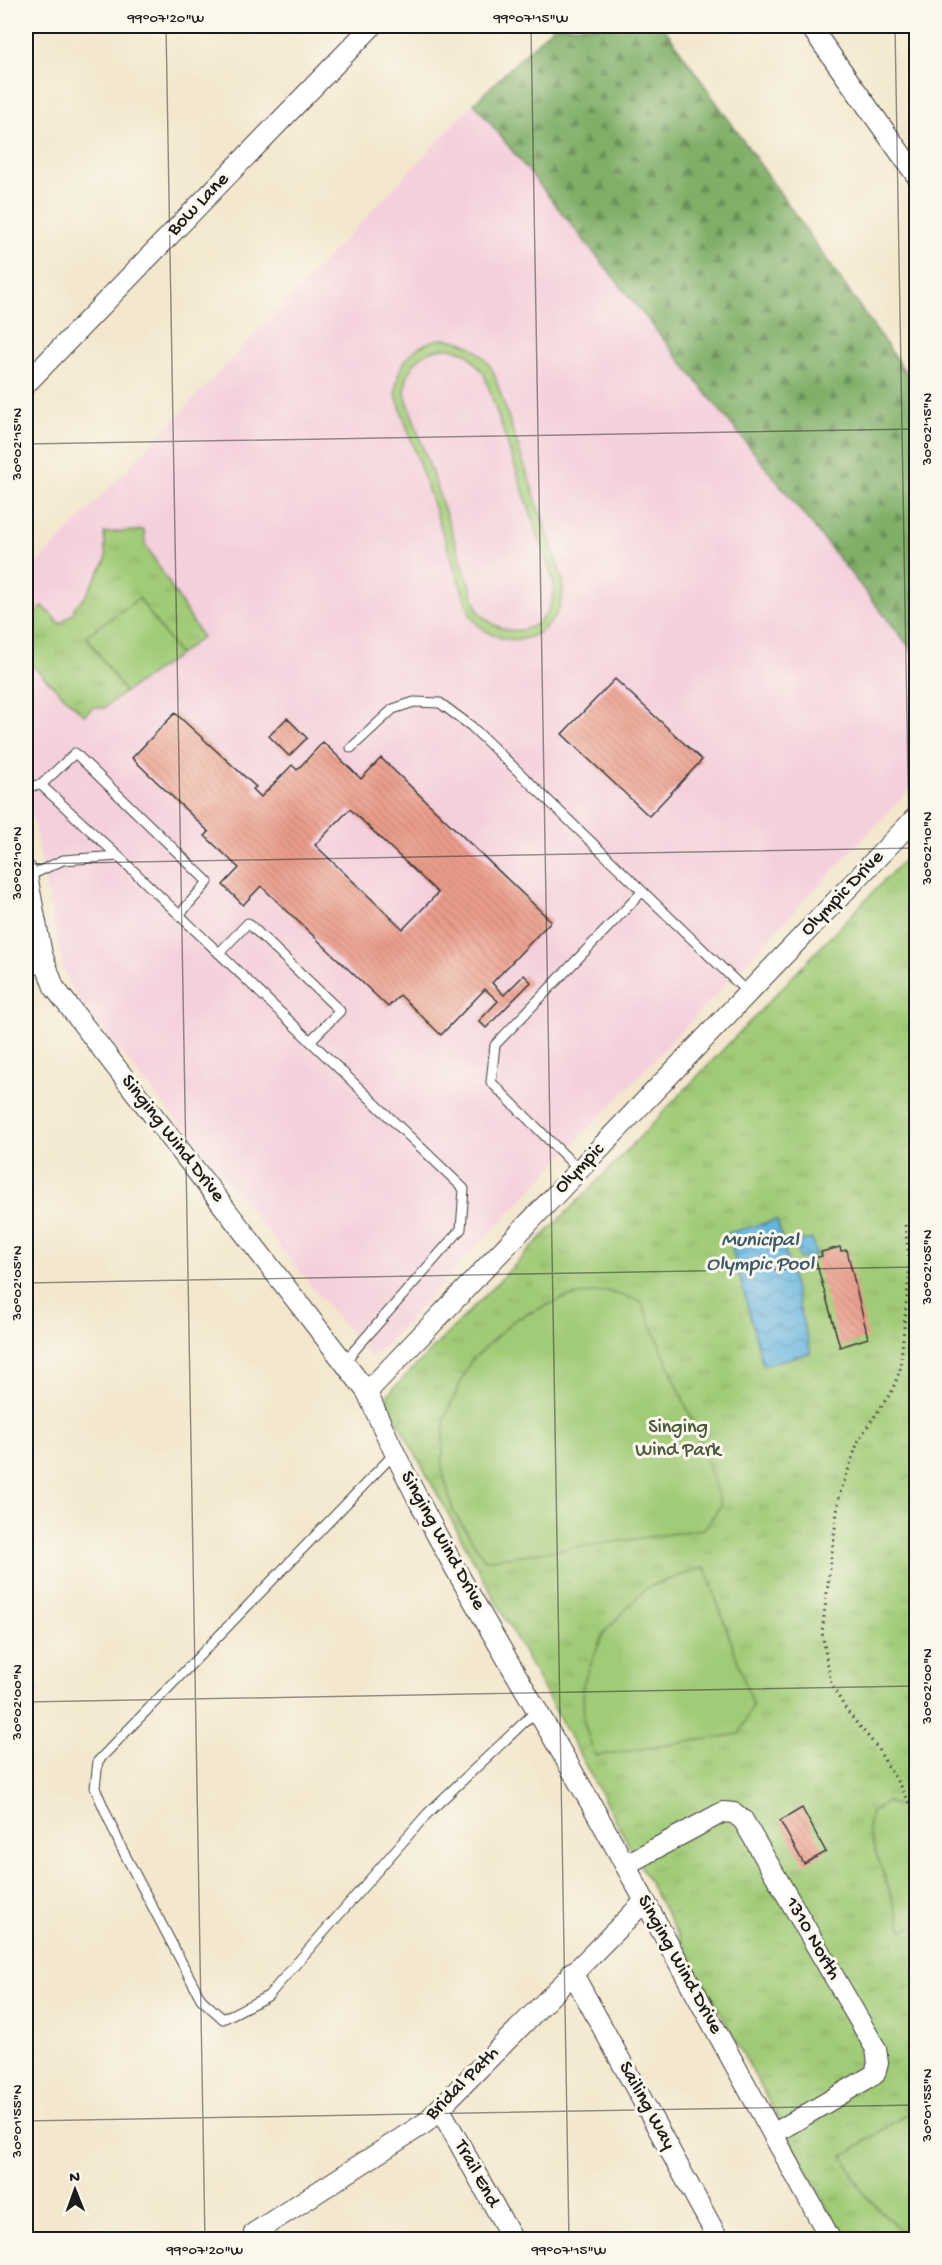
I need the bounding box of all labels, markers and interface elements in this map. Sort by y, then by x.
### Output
text: 99°07'20"W [127,10,205,28]
text: 99°07'15"W [493,10,569,28]
street label: Bow Lane [163,168,235,242]
text: 30°02'15"N [919,392,937,466]
text: 30°02'15"N [9,407,27,481]
text: 30°02'10"N [919,811,937,886]
text: 30°02'10"N [9,826,27,901]
street label: Olympic Drive [797,846,890,941]
street label: Singing Wind Drive [115,1071,229,1208]
street label: Olympic [550,1138,610,1199]
water label: Municipal Olympic Pool [706,1229,815,1278]
text: 30°02'05"N [919,1229,937,1306]
text: 30°02'05"N [9,1245,27,1322]
park label: Singing Wind Park [635,1417,723,1463]
street label: Singing Wind Drive [394,1467,490,1615]
text: 30°02'00"N [919,1648,937,1725]
text: 30°02'00"N [9,1664,27,1741]
street label: Singing Wind Drive [631,1891,727,2039]
street label: 1310 North [779,1893,845,1985]
street label: Bridal Path [421,2042,505,2126]
street label: Sailing Way [612,2058,680,2154]
text: 30°01'55"N [919,2068,937,2143]
text: 30°01'55"N [9,2084,27,2159]
street label: Trail End [448,2136,505,2214]
north arrow [45,2160,105,2220]
text: N [69,2169,81,2188]
text: 99°07'20"W [166,2242,244,2260]
text: 99°07'15"W [531,2242,607,2260]

